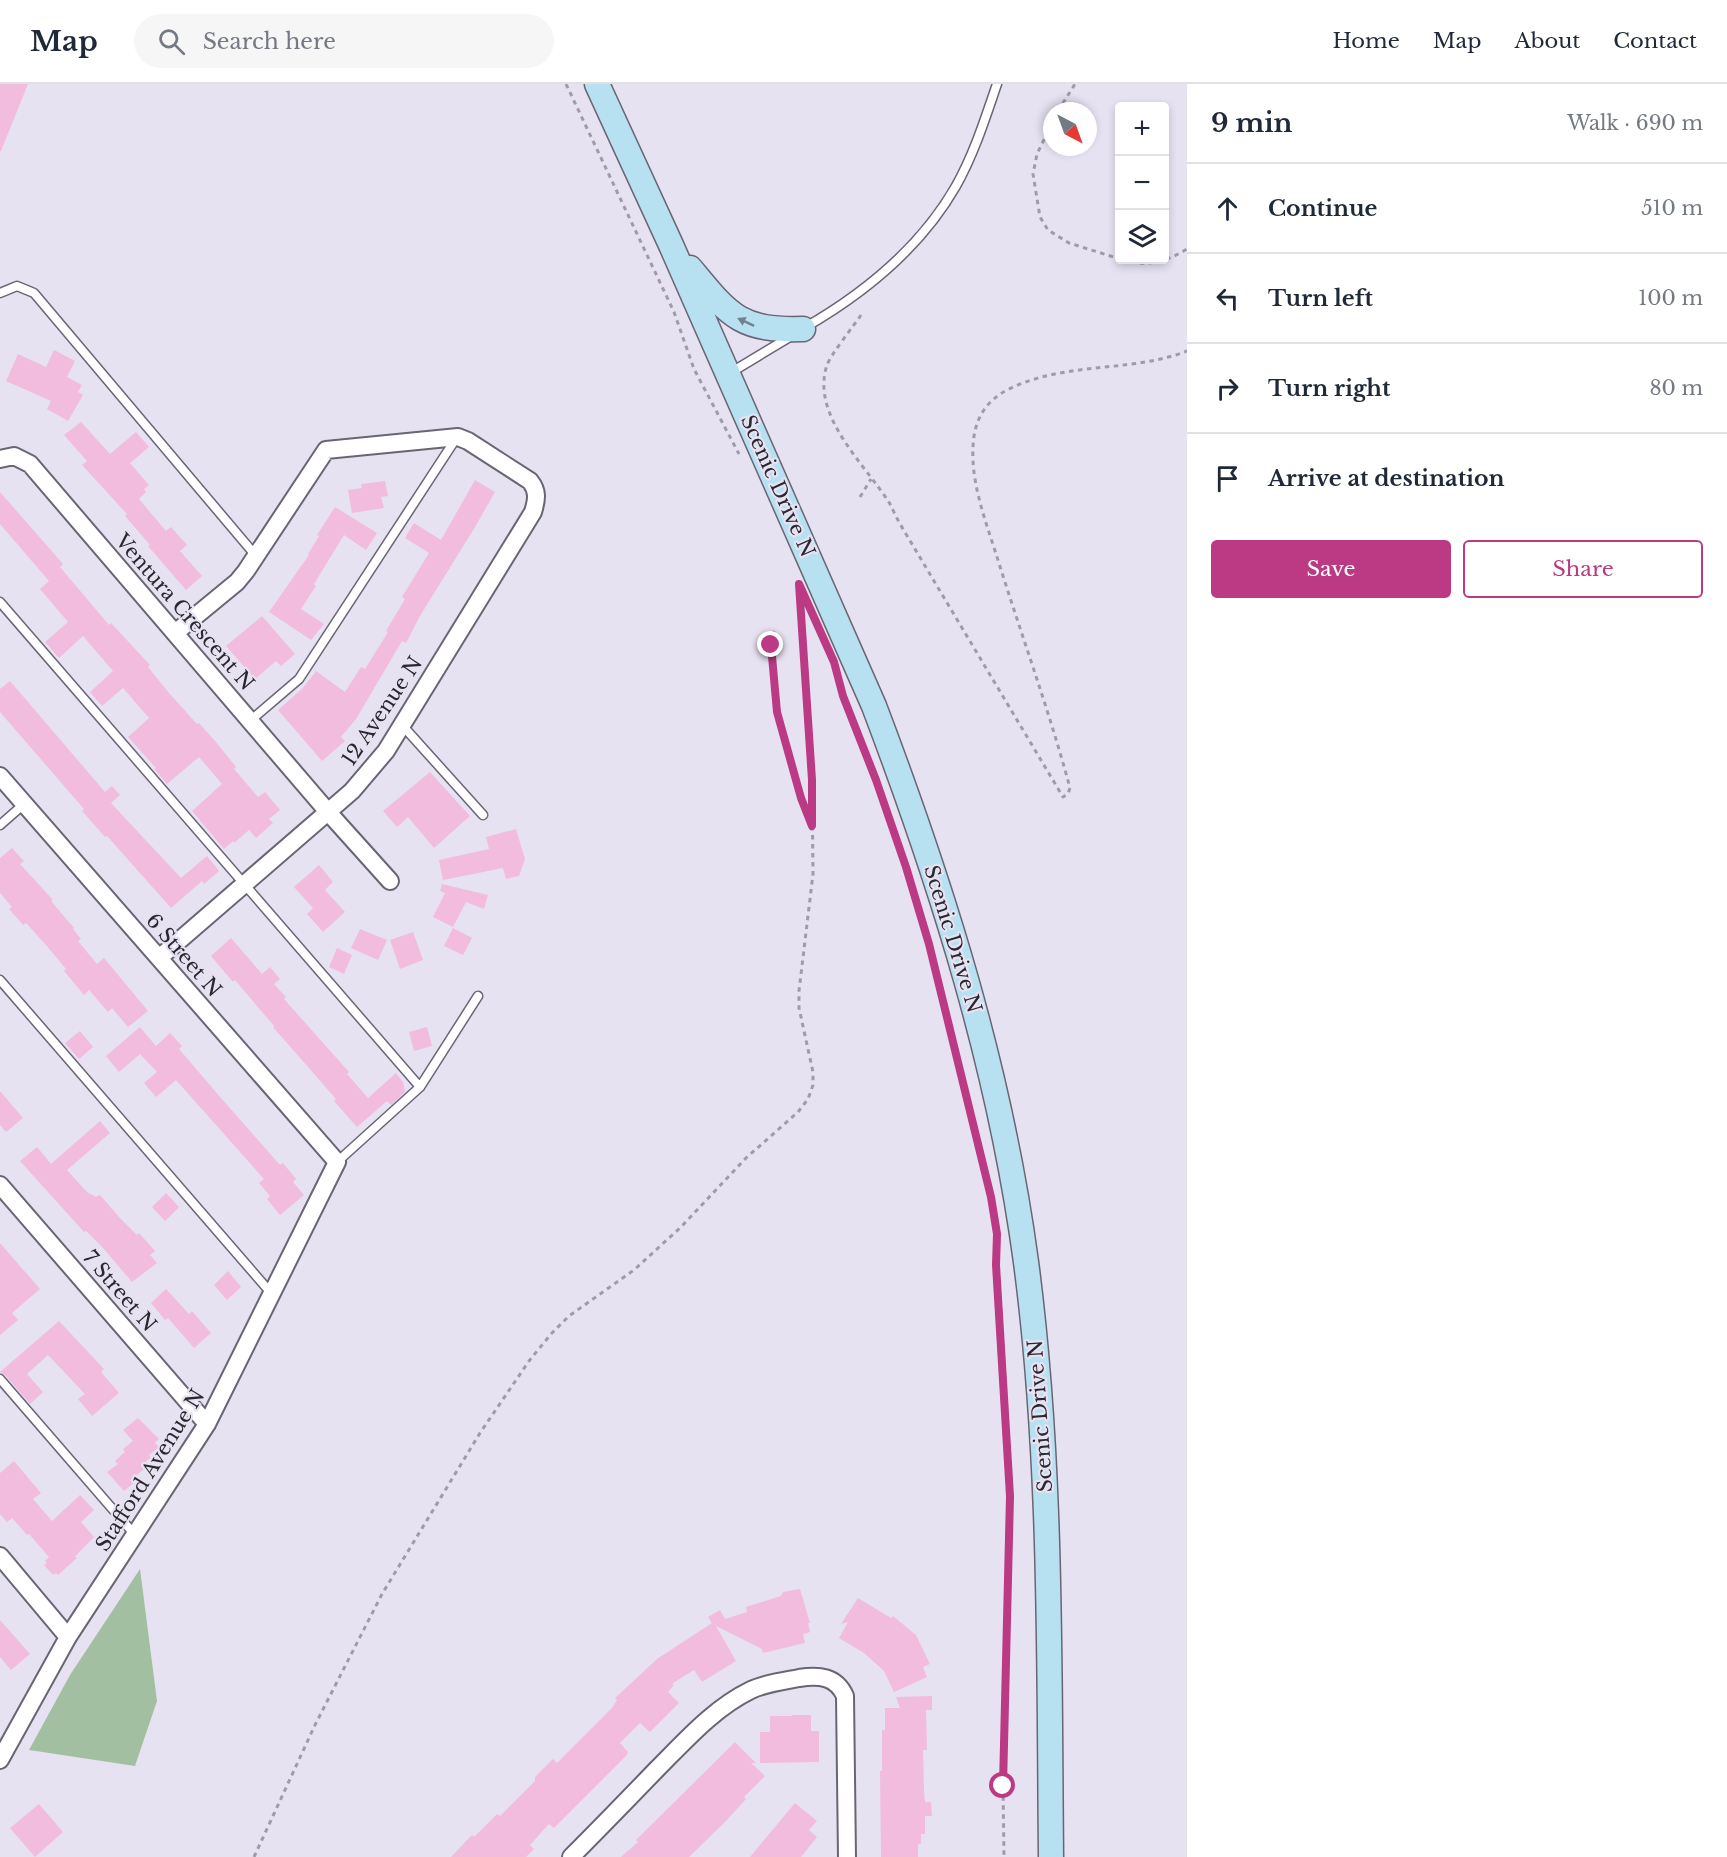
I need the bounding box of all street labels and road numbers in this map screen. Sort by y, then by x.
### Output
street label: Scenic Drive N [736,411,820,561]
street label: Ventura Crescent N [110,528,260,695]
street label: 12 Avenue N [337,652,427,770]
street label: Scenic Drive N [919,862,987,1016]
street label: 6 Street N [141,908,227,1002]
street label: 7 Street N [78,1245,162,1337]
street label: Scenic Drive N [1023,1339,1057,1493]
street label: Stafford Avenue N [90,1385,210,1555]

